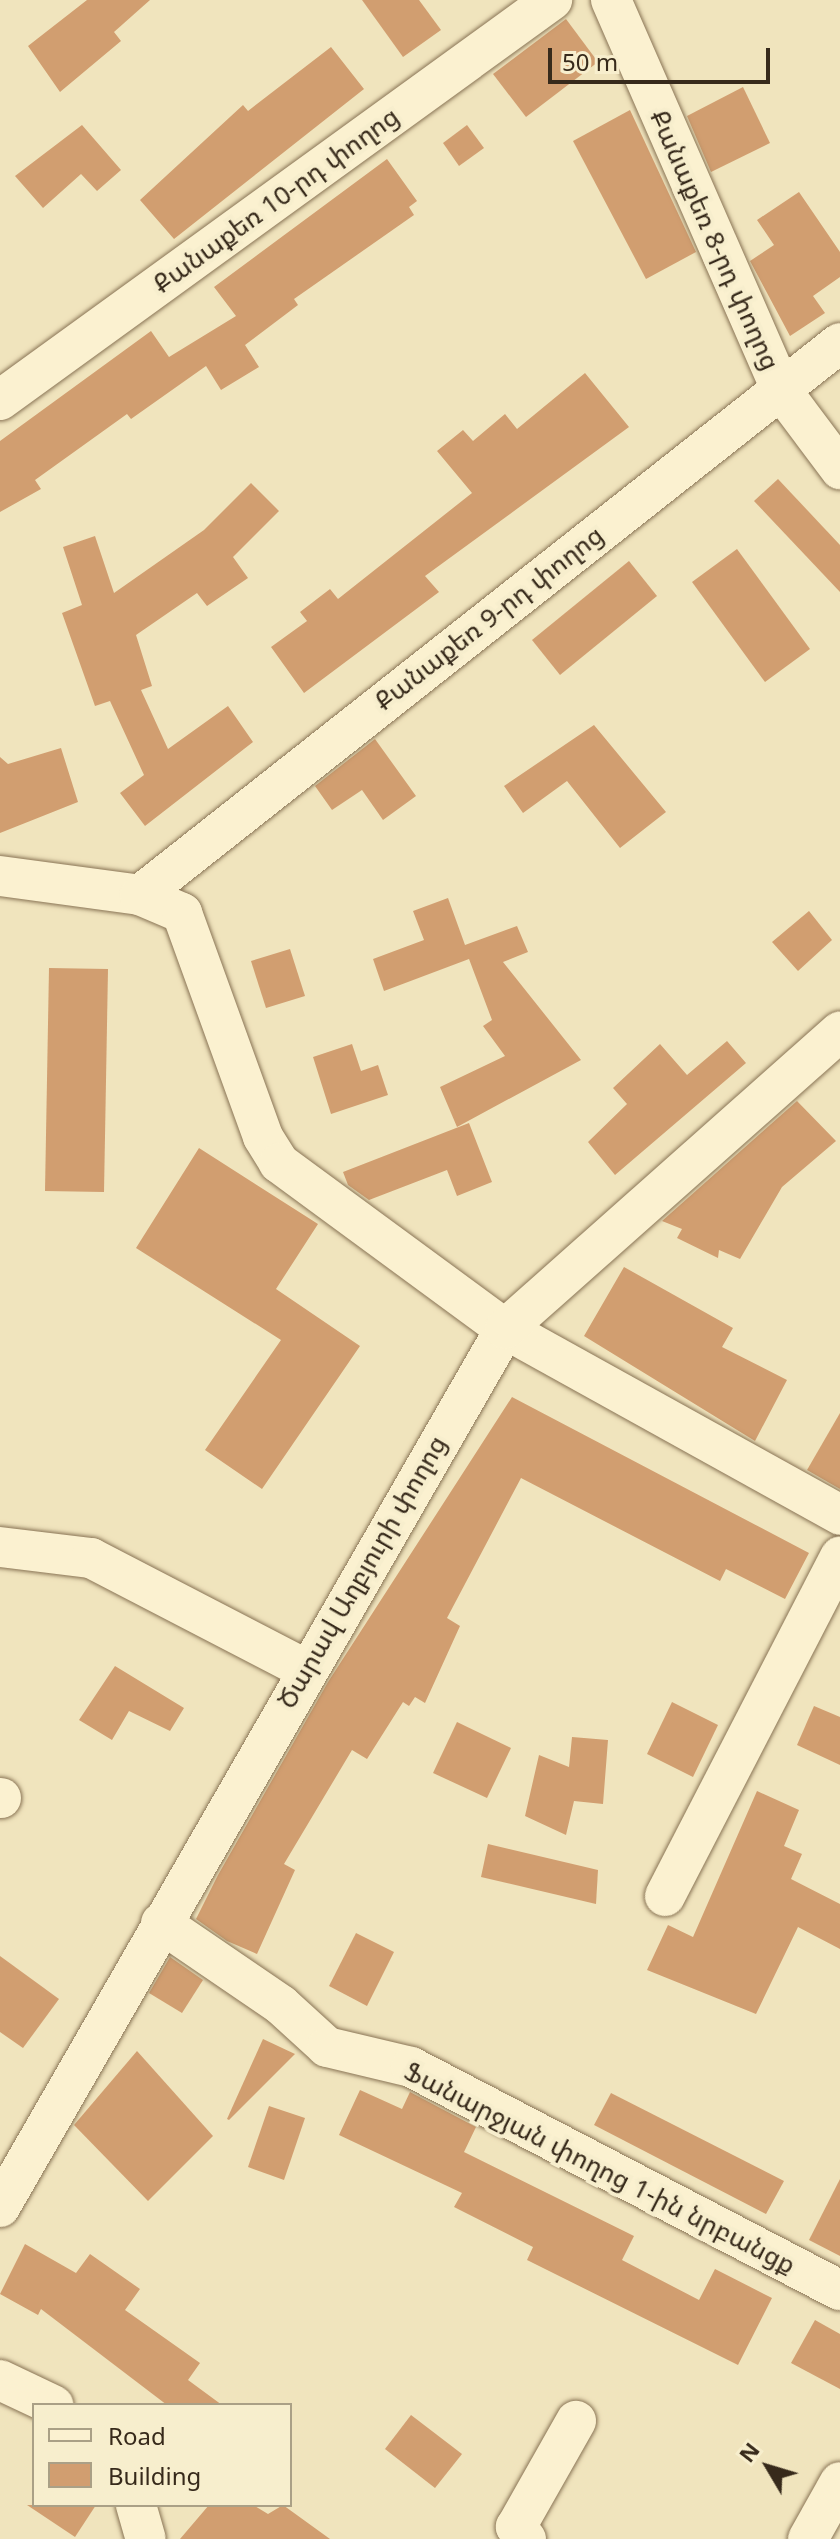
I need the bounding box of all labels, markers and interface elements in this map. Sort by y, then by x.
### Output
scale bar [552,32,774,82]
text: 50 m [562,45,618,78]
street label: Քանաքեռ 10-րդ փողոց [147,100,405,300]
street label: Քանաքեռ 8-րդ փողոց [644,105,786,375]
street label: Քանաքեռ 9-րդ փողոց [369,519,609,717]
street label: Ծարավ Աղբյուրի փողոց [271,1430,453,1714]
street label: Ֆանարջյան փողոց 1-ին նրբանցք [399,2055,801,2281]
legend [32,2403,292,2507]
text: Road [108,2419,166,2452]
north arrow [728,2427,808,2507]
text: N [732,2436,766,2468]
text: Building [108,2459,201,2492]

